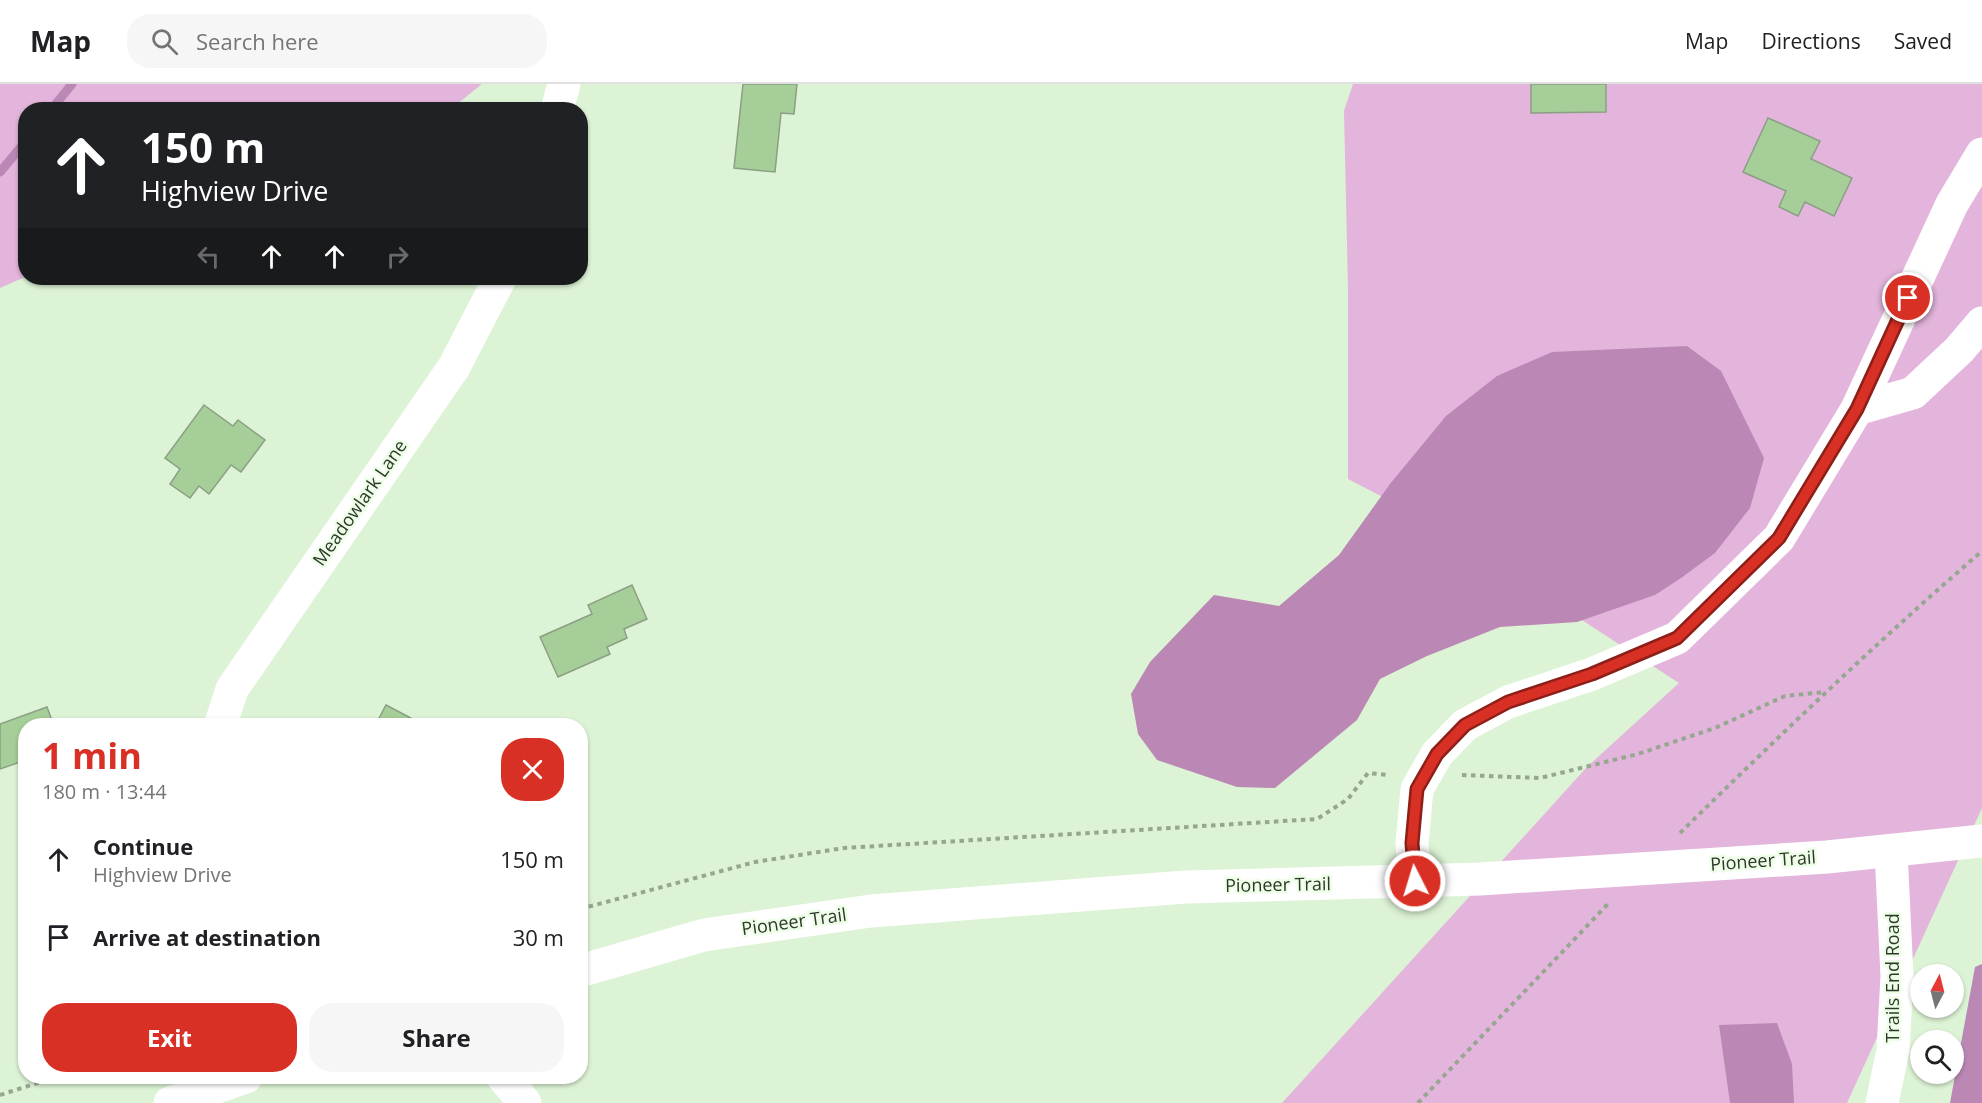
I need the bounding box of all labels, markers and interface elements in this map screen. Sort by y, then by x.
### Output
search box [127,14,547,68]
text: Map [30,22,91,60]
icon: search [148,25,181,58]
text: Search here [196,26,319,56]
text: Map [1685,27,1728,55]
text: Directions [1761,27,1861,55]
text: Saved [1894,27,1952,55]
text: 150 m [141,118,265,175]
icon: ahead [42,126,120,204]
text: Highview Drive [141,172,328,209]
icon: left [192,240,225,273]
icon: ahead [255,240,288,273]
icon: ahead [318,240,351,273]
icon: right [381,240,414,273]
pin [1882,272,1933,323]
icon: arrive [1891,281,1924,314]
street label: Meadowlark Lane [307,435,412,570]
text: 1 min [42,731,142,780]
button: close [501,738,564,801]
text: 180 m · 13:44 [42,778,167,805]
text: Continue [93,831,193,861]
icon: ahead [42,843,75,876]
text: 150 m [500,844,564,874]
street label: Pioneer Trail [1709,844,1817,876]
position arrow [1383,849,1447,913]
text: Highview Drive [93,861,232,888]
street label: Pioneer Trail [1225,871,1331,897]
street label: Pioneer Trail [740,902,848,940]
street label: Trails End Road [1880,913,1904,1043]
icon: arrive [42,921,75,954]
text: Arrive at destination [93,922,321,952]
text: 30 m [513,922,564,952]
north arrow [1910,964,1964,1018]
map controls [1910,964,1964,1084]
button: Exit [42,1003,297,1072]
button: Share [309,1003,564,1072]
button: search [1910,1030,1964,1084]

